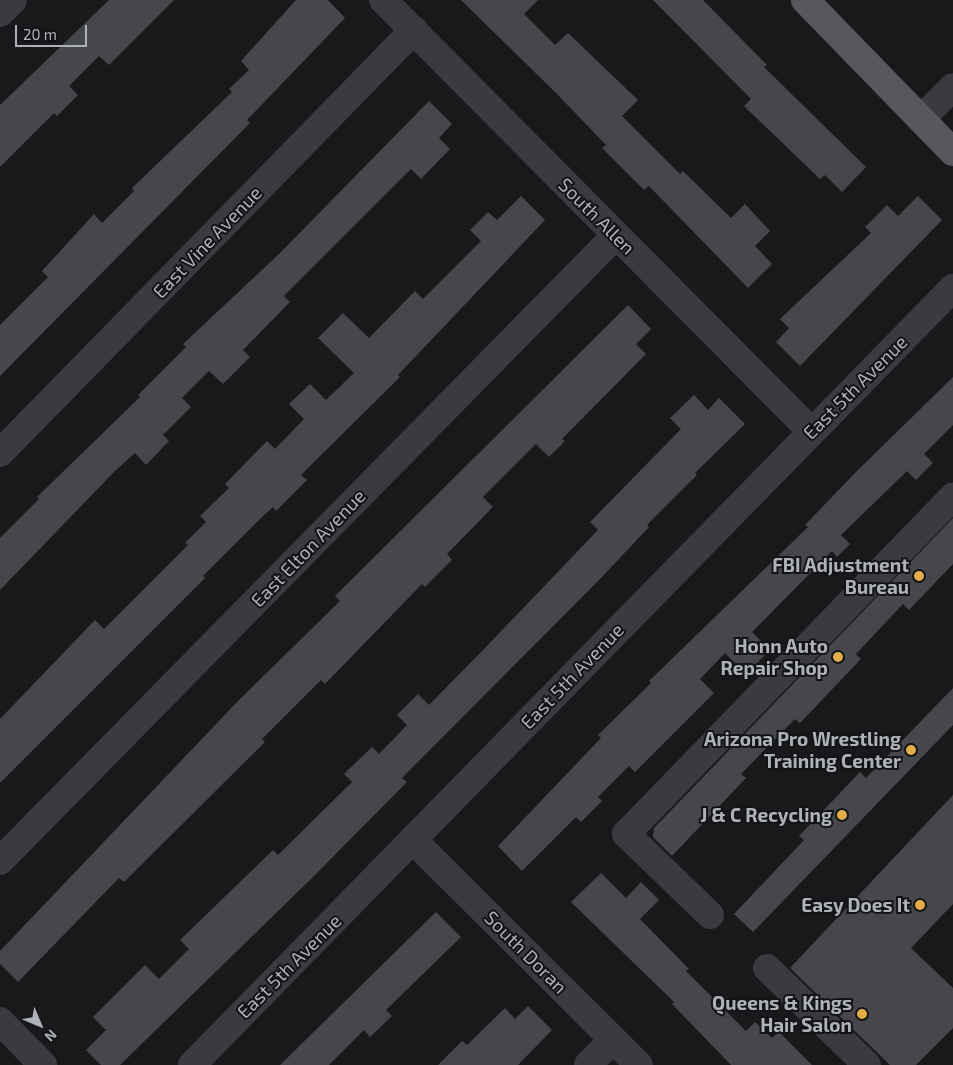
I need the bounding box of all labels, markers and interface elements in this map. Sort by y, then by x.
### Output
scale bar [18,15,90,47]
text: 20 m [23,25,57,43]
street label: South Allen [554,173,640,259]
street label: East Vine Avenue [148,181,266,303]
street label: East 5th Avenue [798,330,912,444]
street label: East Elton Avenue [246,484,370,612]
place label: FBI Adjustment Bureau [772,554,909,598]
marker: FBI Adjustment Bureau [913,570,925,582]
street label: East 5th Avenue [516,618,628,734]
place label: Honn Auto Repair Shop [720,635,828,679]
marker: Honn Auto Repair Shop [832,651,844,663]
place label: Arizona Pro Wrestling Training Center [704,728,901,772]
marker: Arizona Pro Wrestling Training Center [905,744,917,756]
place label: J & C Recycling [700,804,832,826]
marker: J & C Recycling [836,809,848,821]
place label: Easy Does It [801,894,910,916]
marker: Easy Does It [914,899,926,911]
street label: South Doran [480,906,572,998]
street label: East 5th Avenue [232,909,346,1023]
place label: Queens & Kings Hair Salon [712,992,852,1036]
north arrow [15,1000,65,1050]
marker: Queens & Kings Hair Salon [856,1008,868,1020]
text: N [41,1026,61,1046]

